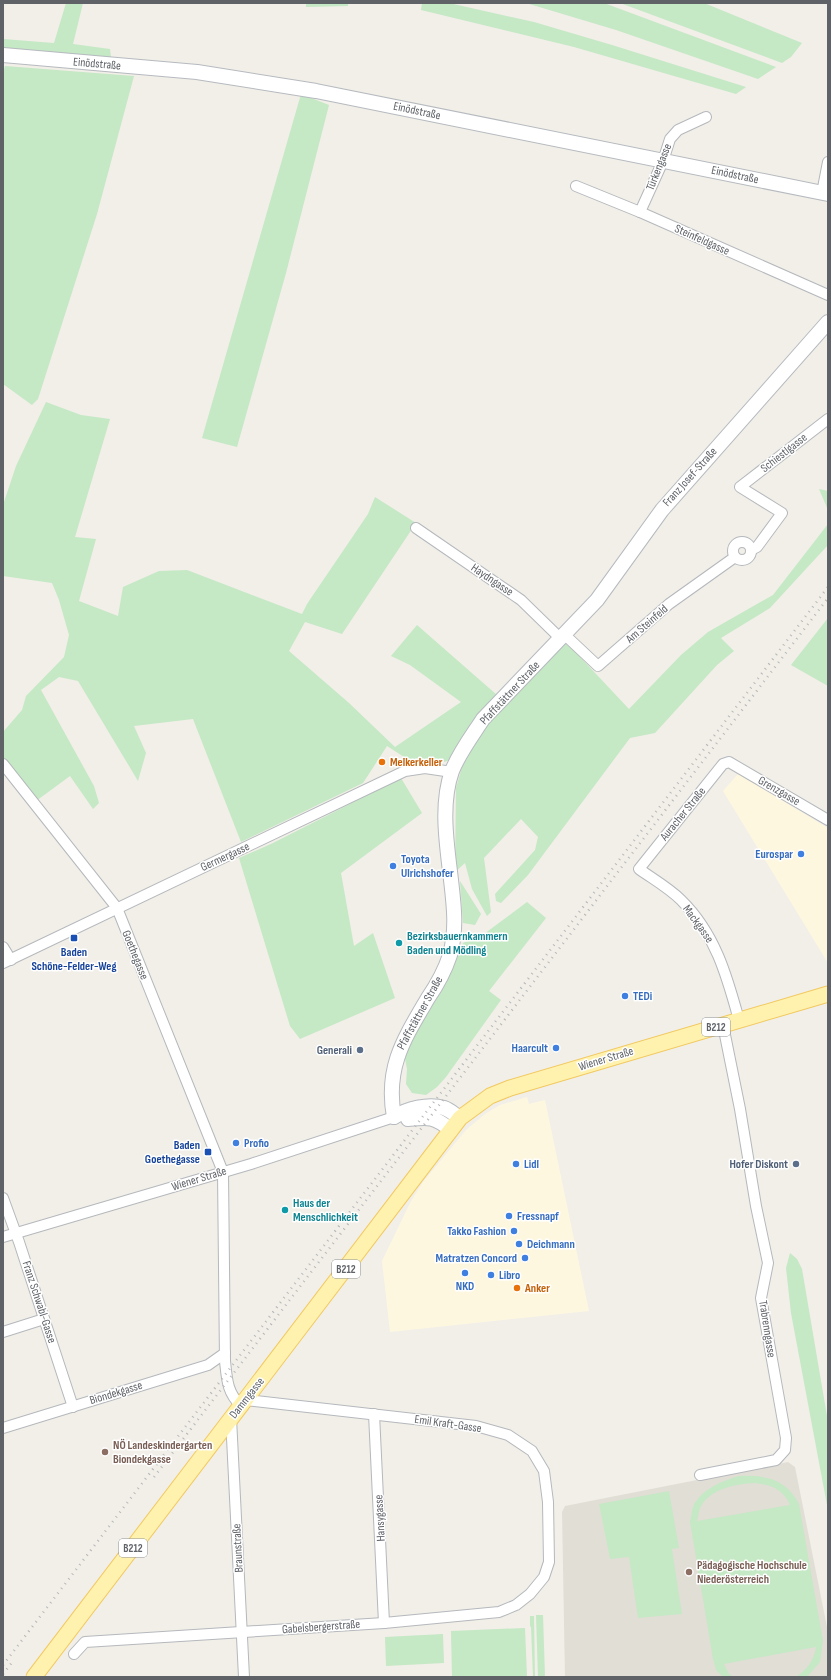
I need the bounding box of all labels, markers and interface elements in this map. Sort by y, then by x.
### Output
street label: Einödstraße [72,54,122,74]
street label: Einödstraße [392,99,442,123]
street label: Türkengasse [643,141,675,193]
street label: Einödstraße [710,163,760,187]
street label: Steinfeldgasse [672,221,732,259]
street label: Schiestlgasse [758,430,810,476]
street label: Franz Josef-Straße [659,444,721,510]
street label: Haydngasse [468,560,516,600]
street label: Am Steinfeld [622,602,671,647]
street label: Pfaffstättner Straße [477,658,543,728]
place label: Melkerkeller [390,755,443,770]
marker: Melkerkeller [377,757,387,767]
street label: Grenzgasse [755,773,803,809]
street label: Auracher Straße [656,784,709,845]
street label: Germergasse [198,839,252,875]
place label: Eurospar [755,847,793,862]
marker: Eurospar [796,849,806,859]
place label: Toyota Ulrichshofer [401,852,454,881]
marker: Toyota Ulrichshofer [388,861,398,871]
street label: Mackgasse [679,902,717,946]
street label: Goethegasse [118,928,152,982]
place label: Bezirksbauernkammern Baden und Mödling [407,929,508,958]
marker: Baden Schöne-Felder-Weg [69,933,79,943]
marker: Bezirksbauernkammern Baden und Mödling [394,938,404,948]
place label: Baden Schöne-Felder-Weg [31,945,117,974]
street label: Pfaffstättner Straße [394,974,446,1052]
place label: TEDi [633,989,652,1004]
marker: TEDi [620,991,630,1001]
road number: B212 [702,1018,730,1036]
place label: Haarcult [512,1041,548,1056]
place label: Generali [317,1043,352,1058]
marker: Haarcult [551,1043,561,1053]
street label: Wiener Straße [577,1043,635,1074]
marker: Generali [355,1045,365,1055]
place label: Profio [244,1136,269,1151]
place label: Baden Goethegasse [145,1138,200,1167]
marker: Profio [231,1138,241,1148]
marker: Baden Goethegasse [203,1147,213,1157]
place label: Lidl [524,1157,539,1172]
place label: Hofer Diskont [729,1157,788,1172]
marker: Lidl [511,1159,521,1169]
marker: Hofer Diskont [791,1159,801,1169]
street label: Wiener Straße [170,1163,228,1194]
place label: Haus der Menschlichkeit [293,1196,358,1225]
marker: Haus der Menschlichkeit [280,1205,290,1215]
place label: Fressnapf [517,1209,559,1224]
marker: Fressnapf [504,1211,514,1221]
place label: Takko Fashion [447,1224,506,1239]
marker: Takko Fashion [509,1226,519,1236]
place label: Deichmann [527,1237,575,1252]
marker: Deichmann [514,1239,524,1249]
place label: Matratzen Concord [436,1251,517,1266]
marker: Matratzen Concord [520,1253,530,1263]
street label: Franz Schwabl-Gasse [19,1259,59,1345]
road number: B212 [332,1260,360,1278]
marker: NKD [460,1268,470,1278]
place label: Libro [499,1268,520,1283]
marker: Libro [486,1270,496,1280]
place label: NKD [456,1279,474,1294]
place label: Anker [524,1281,550,1296]
marker: Anker [512,1283,522,1293]
street label: Trabrenngasse [755,1299,779,1359]
street label: Dammgasse [226,1374,268,1422]
street label: Biondekgasse [88,1378,144,1408]
street label: Emil Kraft-Gasse [413,1412,483,1436]
place label: NÖ Landeskindergarten Biondekgasse [113,1438,212,1467]
marker: NÖ Landeskindergarten Biondekgasse [100,1447,110,1457]
street label: Hansygasse [371,1494,389,1542]
street label: Braunstraße [229,1523,247,1573]
road number: B212 [119,1539,147,1557]
place label: Pädagogische Hochschule Niederösterreich [697,1558,807,1587]
marker: Pädagogische Hochschule Niederösterreich [684,1567,694,1577]
street label: Gabelsbergerstraße [281,1617,361,1637]

